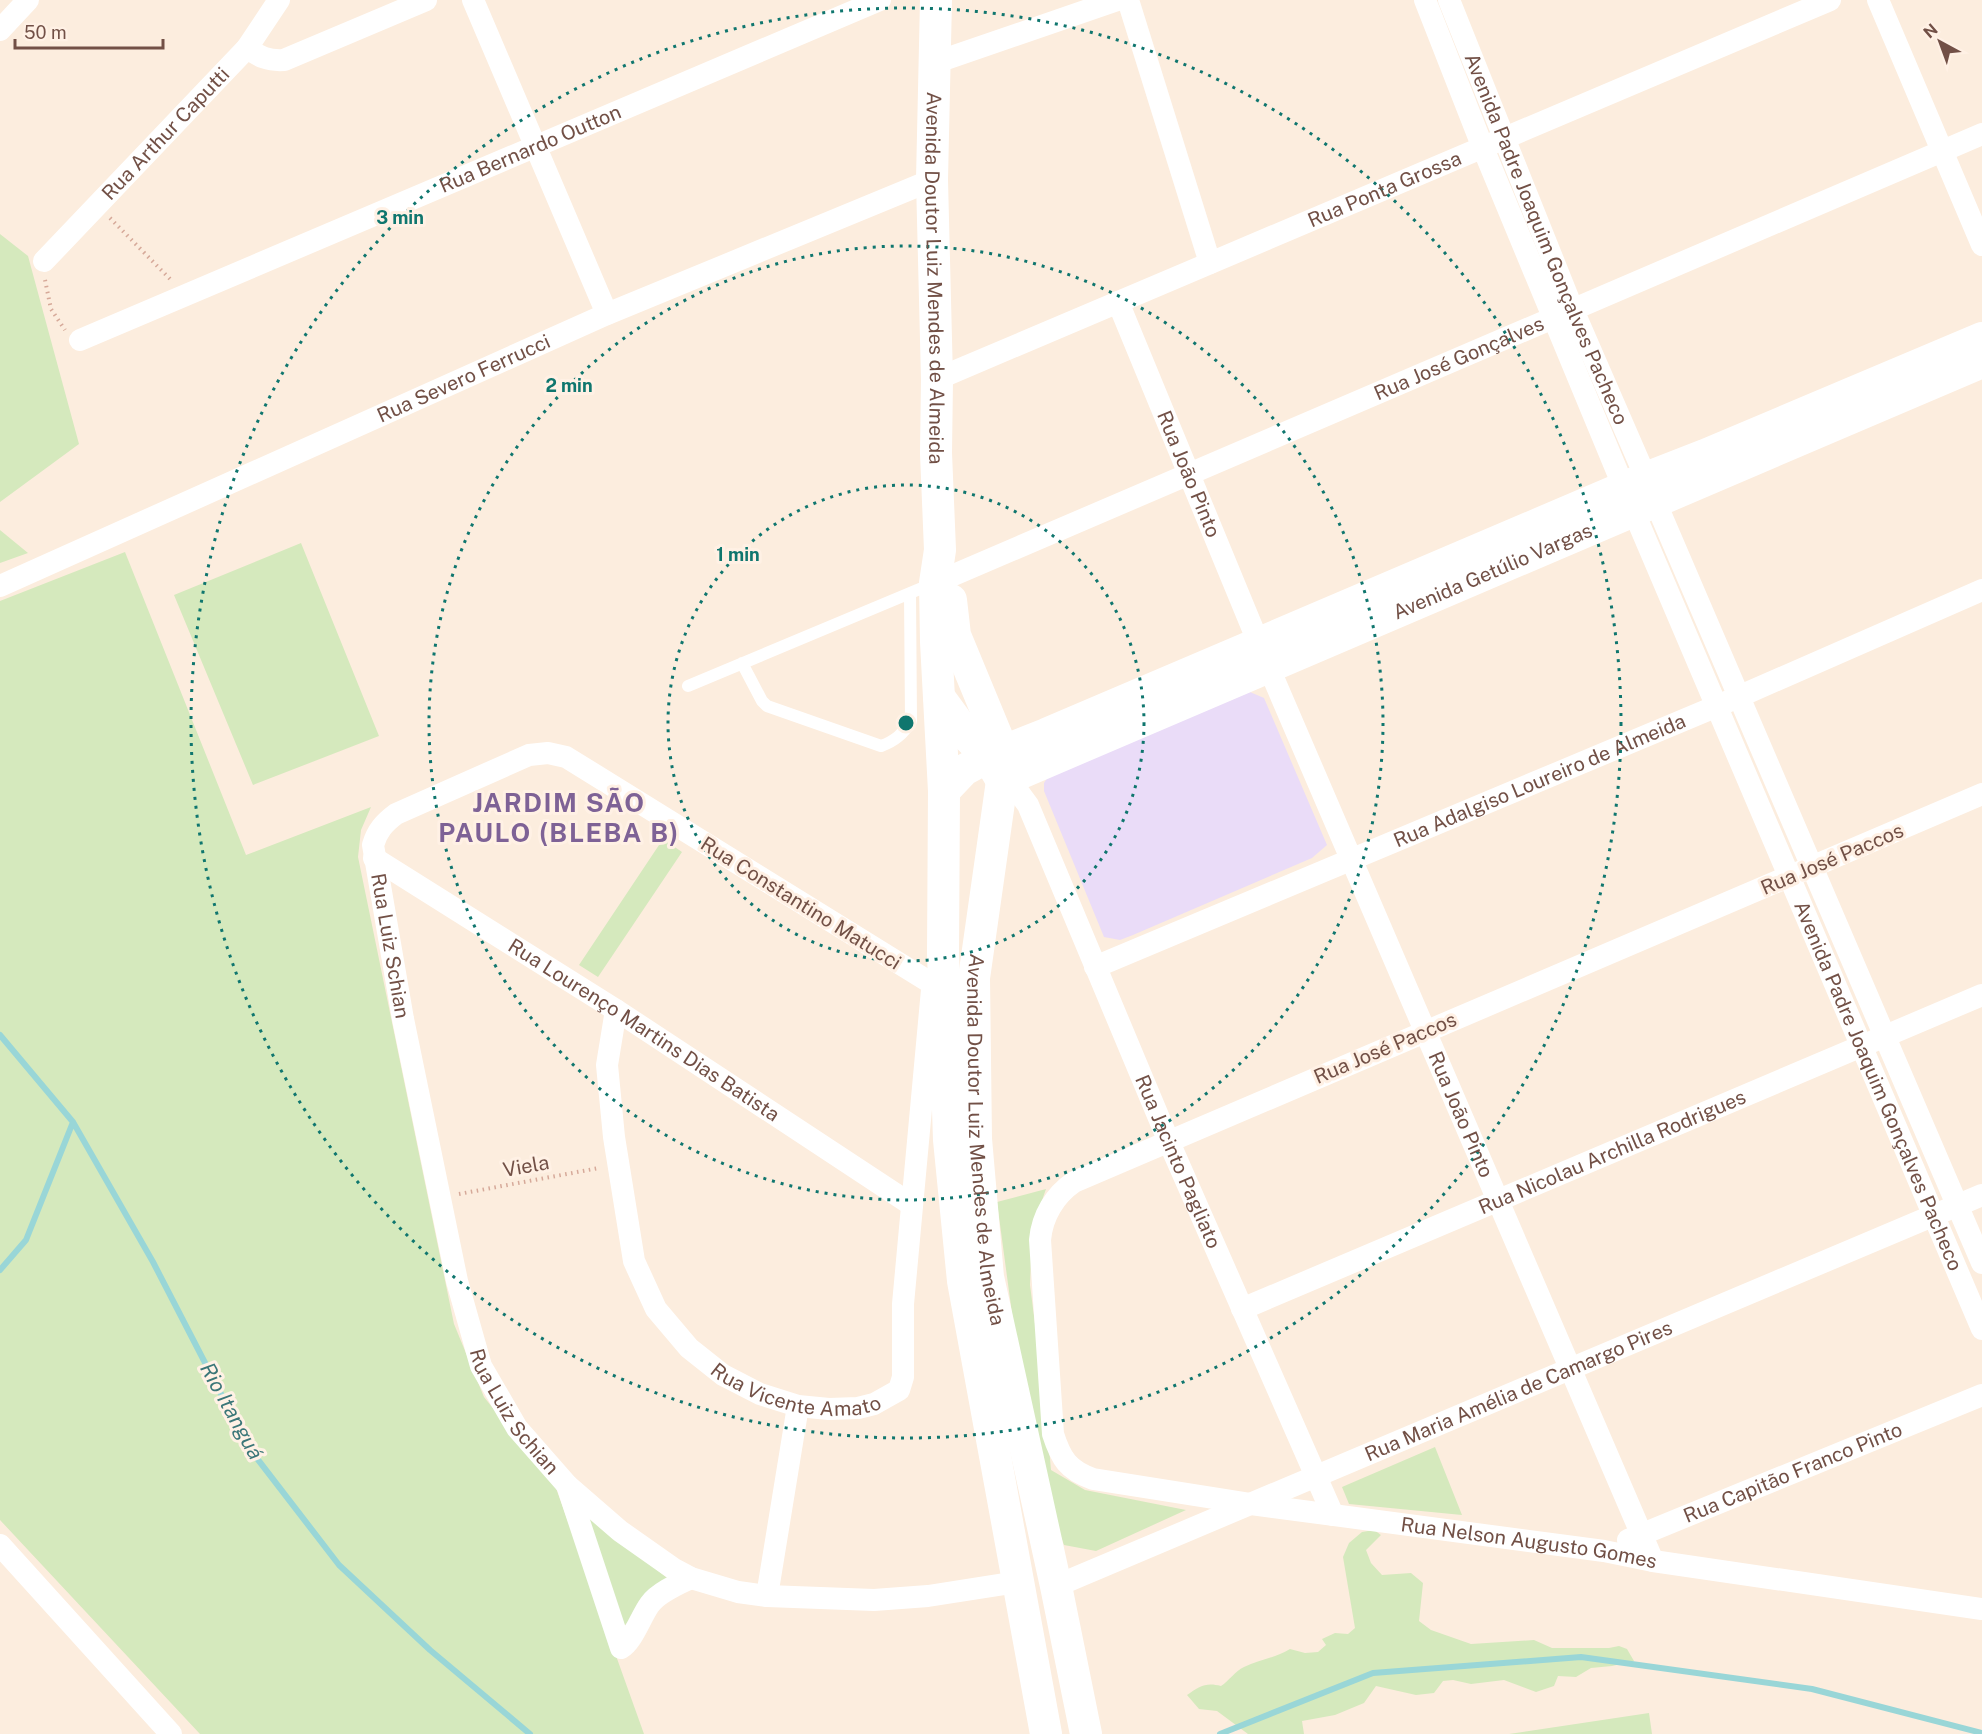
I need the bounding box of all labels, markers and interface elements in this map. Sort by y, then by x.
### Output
scale bar [15,12,164,50]
north arrow [1910,12,1970,72]
text: N [1920,20,1941,42]
text: 50 m [24,22,67,43]
street label: Avenida Padre Joaquim Gonçalves Pacheco [1459,50,1633,428]
street label: Rua Arthur Caputti [97,62,234,205]
street label: Avenida Doutor Luiz Mendes de Almeida [920,91,949,465]
street label: Rua Bernardo Outton [435,99,625,198]
street label: Rua Ponta Grossa [1304,146,1465,232]
text: 3 min [376,207,424,228]
street label: Rua José Gonçalves [1370,311,1547,405]
street label: Rua Severo Ferrucci [373,329,554,427]
text: 2 min [545,375,593,396]
street label: Rua João Pinto [1152,407,1226,541]
street label: Avenida Getúlio Vargas [1389,518,1596,624]
text: 1 min [716,544,760,565]
street label: Rua Adalgiso Loureiro de Almeida [1390,709,1689,852]
centre of rings [896,713,916,733]
district label: JARDIM SÃO PAULO (BLEBA B) [438,787,680,848]
street label: Rua José Paccos [1757,818,1907,900]
street label: Rua Constantino Matucci [696,831,906,975]
street label: Rua Luiz Schian [366,871,415,1020]
street label: Avenida Padre Joaquim Gonçalves Pacheco [1789,897,1968,1274]
street label: Rua Lourenço Martins Dias Batista [504,933,784,1126]
street label: Avenida Doutor Luiz Mendes de Almeida [962,952,1010,1328]
street label: Rua José Paccos [1310,1007,1460,1089]
street label: Rua João Pinto [1423,1048,1499,1181]
street label: Rua Jacinto Pagliato [1130,1071,1226,1252]
street label: Rua Nicolau Archilla Rodrigues [1475,1085,1749,1219]
street label: Viela [501,1150,551,1182]
street label: Rua Maria Amélia de Camargo Pires [1361,1315,1676,1466]
street label: Rua Luiz Schian [465,1346,564,1479]
water label: Rio Itanguá [195,1358,269,1464]
street label: Rua Vicente Amato [706,1358,885,1421]
street label: Rua Capitão Franco Pinto [1680,1417,1906,1528]
street label: Rua Nelson Augusto Gomes [1399,1512,1659,1573]

